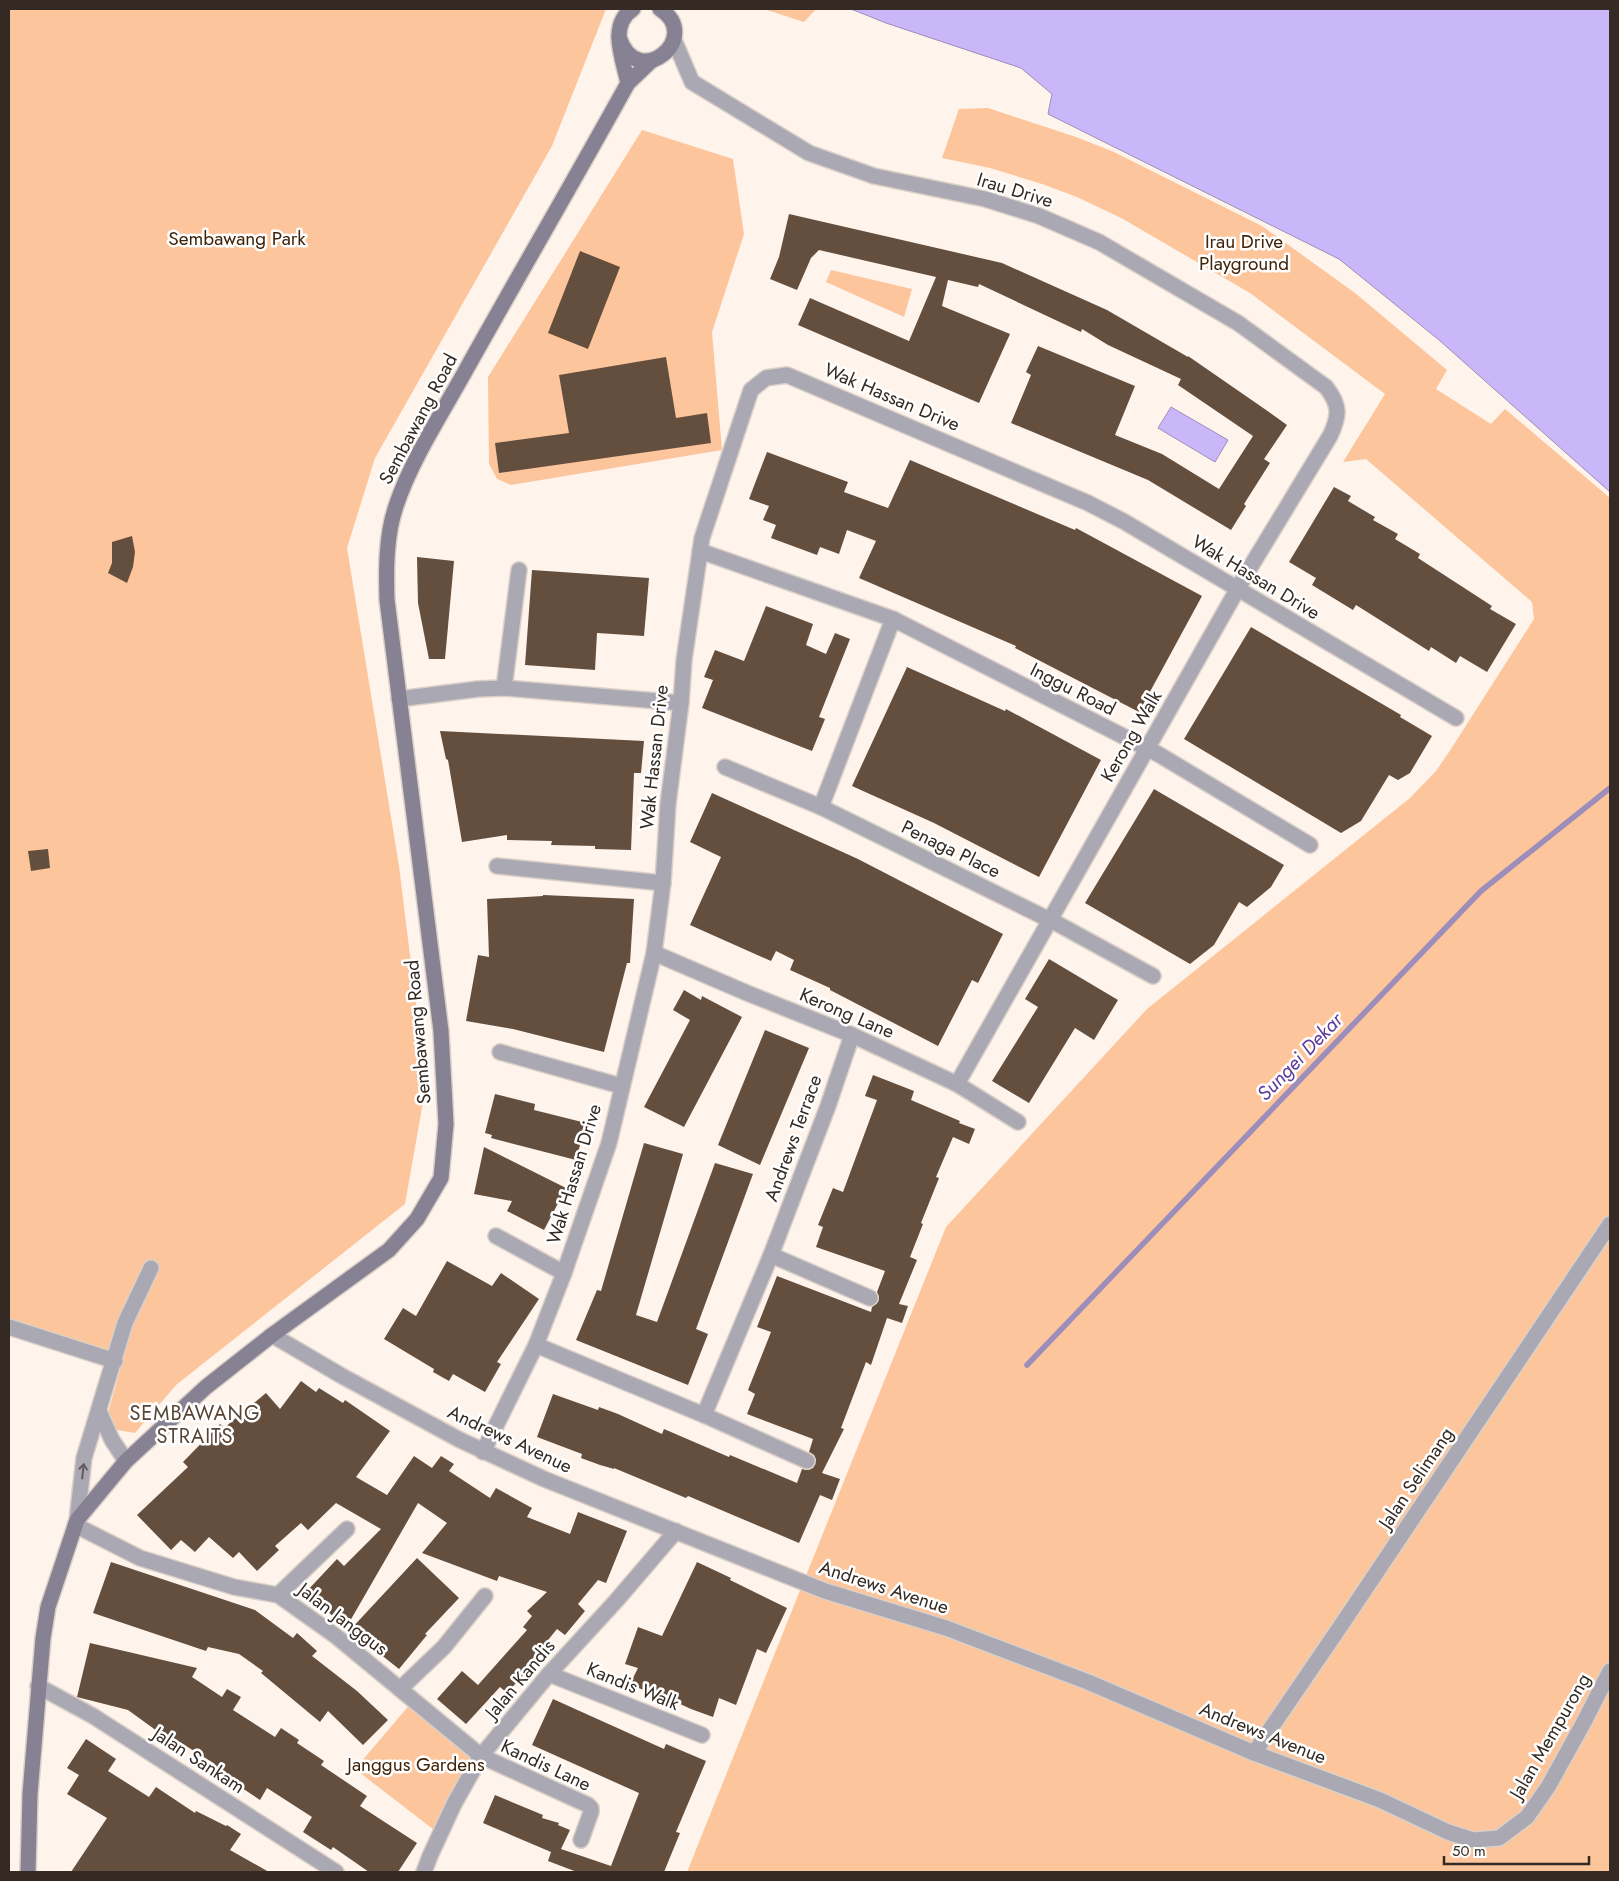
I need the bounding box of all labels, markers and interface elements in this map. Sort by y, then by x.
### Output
street label: Irau Drive [974,166,1057,214]
park label: Sembawang Park [168,225,306,252]
park label: Irau Drive Playground [1199,228,1289,277]
street label: Sembawang Road [372,349,464,489]
street label: Wak Hassan Drive [820,356,964,438]
street label: Wak Hassan Drive [1187,528,1325,626]
street label: Inggu Road [1025,656,1121,722]
street label: Wak Hassan Drive [633,683,675,831]
street label: Kerong Walk [1094,685,1168,787]
street label: Penaga Place [897,813,1005,885]
street label: Sembawang Road [398,959,438,1105]
street label: Kerong Lane [795,981,899,1045]
water label: Sungei Dekar [1250,1005,1350,1108]
street label: Andrews Terrace [758,1071,829,1205]
street label: Wak Hassan Drive [540,1100,608,1247]
street label: Andrews Avenue [443,1398,577,1480]
district label: SEMBAWANG STRAITS [129,1399,261,1451]
street label: Jalan Selimang [1370,1422,1460,1537]
one-way arrow [78,1464,88,1480]
street label: Andrews Avenue [816,1553,952,1621]
street label: Jalan Janggus [290,1575,394,1662]
street label: Jalan Kandis [477,1633,561,1727]
street label: Kandis Walk [583,1655,684,1717]
street label: Jalan Mempurong [1502,1668,1597,1806]
street label: Andrews Avenue [1196,1695,1331,1771]
street label: Jalan Sankam [145,1719,250,1800]
street label: Kandis Lane [497,1732,596,1798]
park label: Janggus Gardens [344,1751,485,1778]
scale bar [1444,1834,1589,1866]
text: 50 m [1452,1840,1486,1862]

